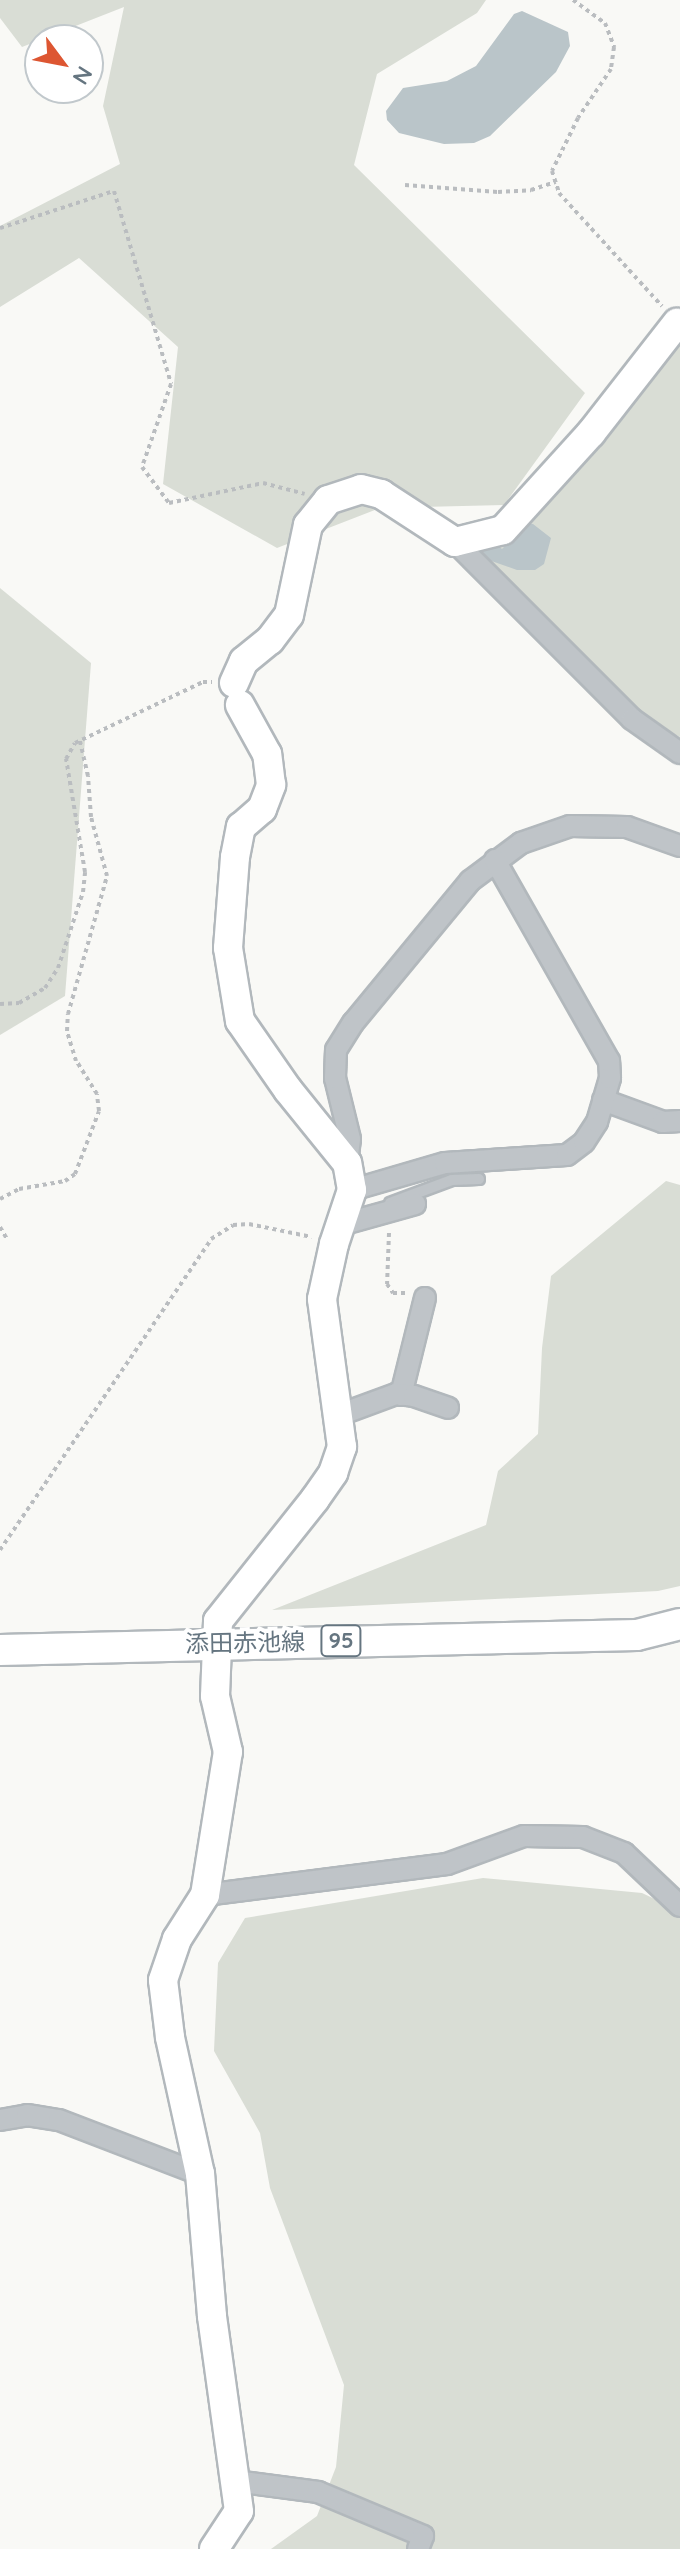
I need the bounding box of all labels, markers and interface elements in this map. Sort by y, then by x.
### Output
north arrow [24,24,104,104]
text: N [67,61,99,90]
road number: 95 [319,1623,363,1659]
street label: 添田赤池線 [185,1628,305,1658]

